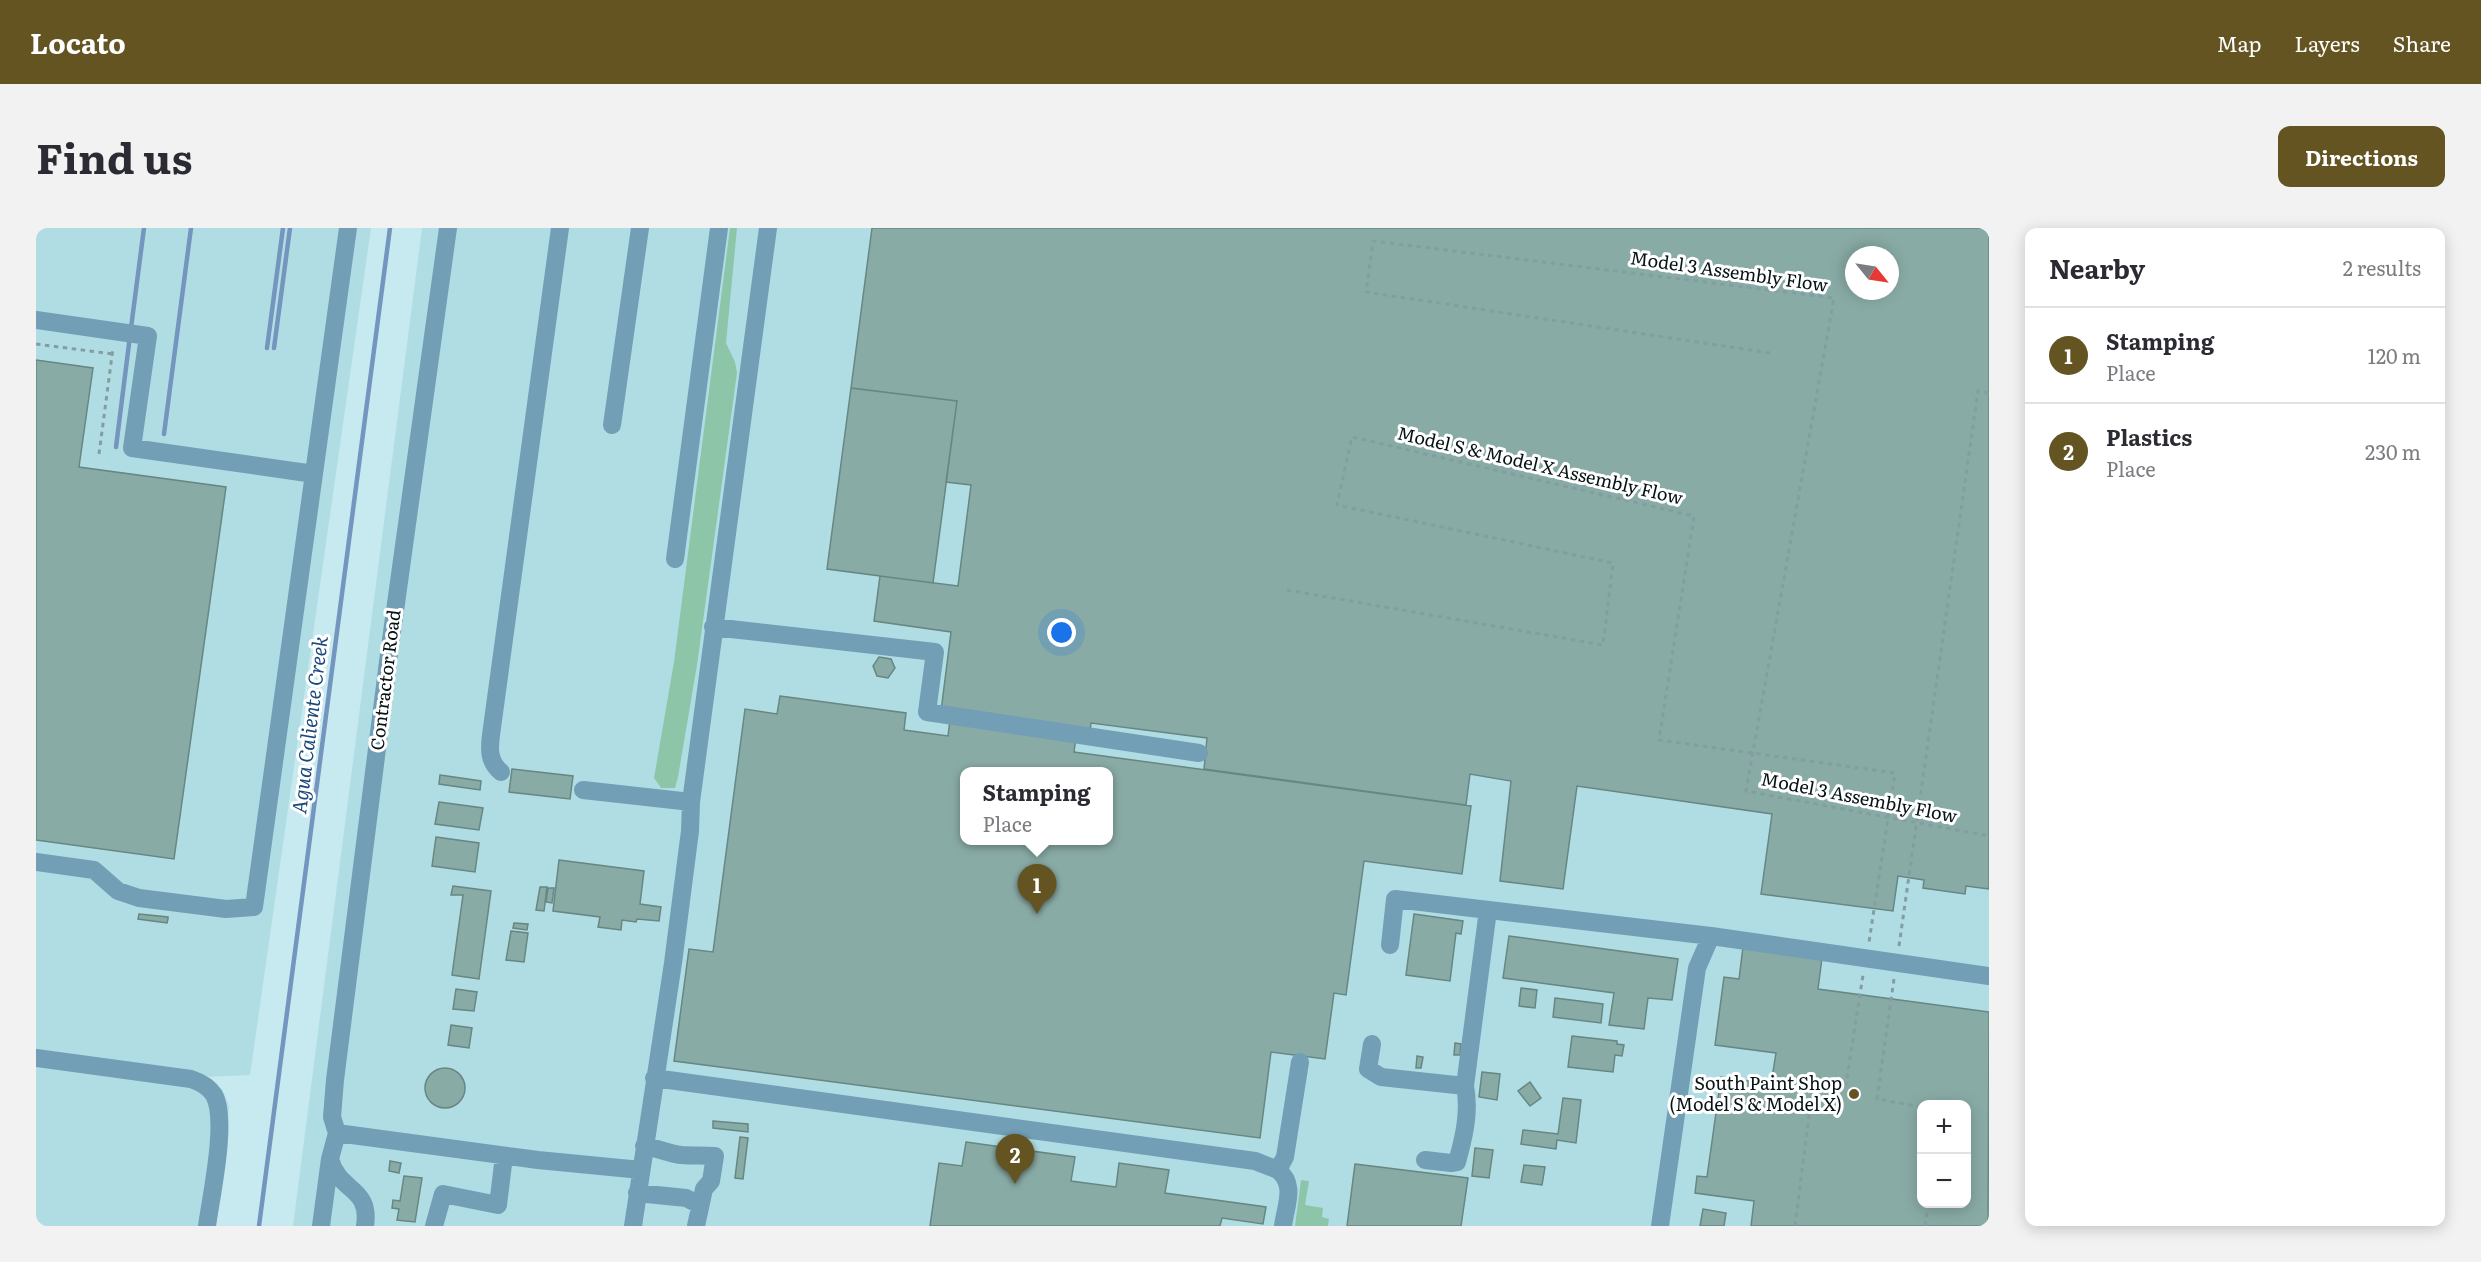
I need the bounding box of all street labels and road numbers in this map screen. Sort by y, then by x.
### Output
street label: Model 3 Assembly Flow [1629,243,1830,298]
street label: Model S & Model X Assembly Flow [1395,418,1686,511]
street label: Contractor Road [362,608,407,752]
street label: Model 3 Assembly Flow [1759,764,1960,829]

